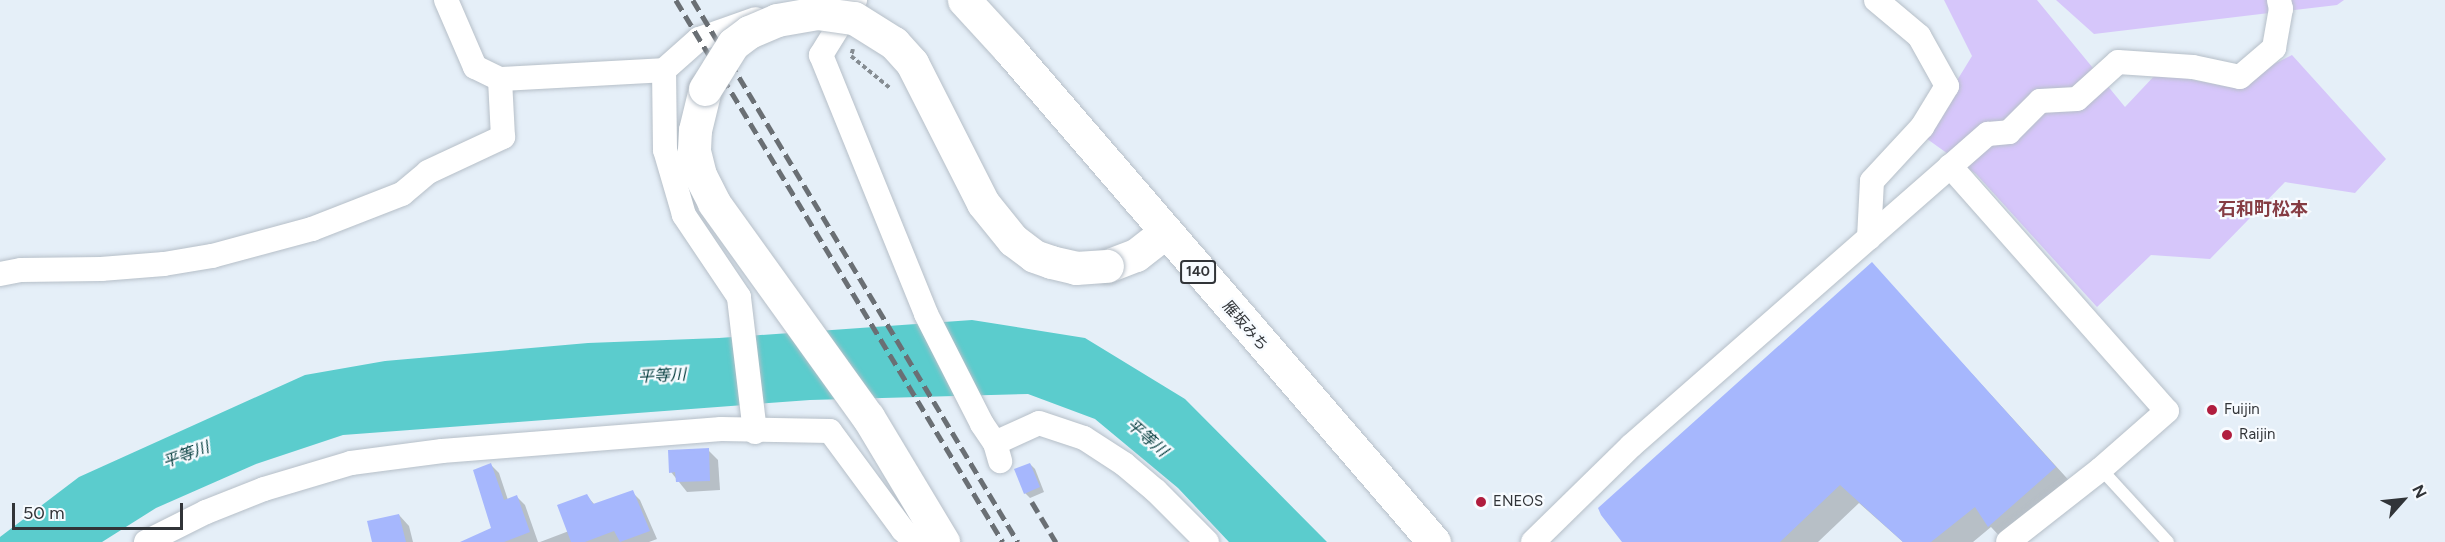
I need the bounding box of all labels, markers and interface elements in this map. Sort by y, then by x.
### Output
district label: 石和町松本 [2218,198,2308,220]
road number: 140 [1180,261,1216,283]
street label: 雁坂みち [1219,297,1271,355]
water label: 平等川 [638,365,686,387]
place label: Fuijin [2224,401,2260,419]
marker: Fuijin [2205,403,2219,417]
water label: 平等川 [1123,415,1171,461]
place label: Raijin [2239,426,2275,444]
marker: Raijin [2220,428,2234,442]
water label: 平等川 [160,438,212,472]
north arrow [2373,470,2433,530]
text: N [2408,482,2431,501]
scale bar [15,491,186,529]
place label: ENEOS [1493,493,1543,511]
marker: ENEOS [1474,495,1488,509]
text: 50 m [23,502,65,524]

